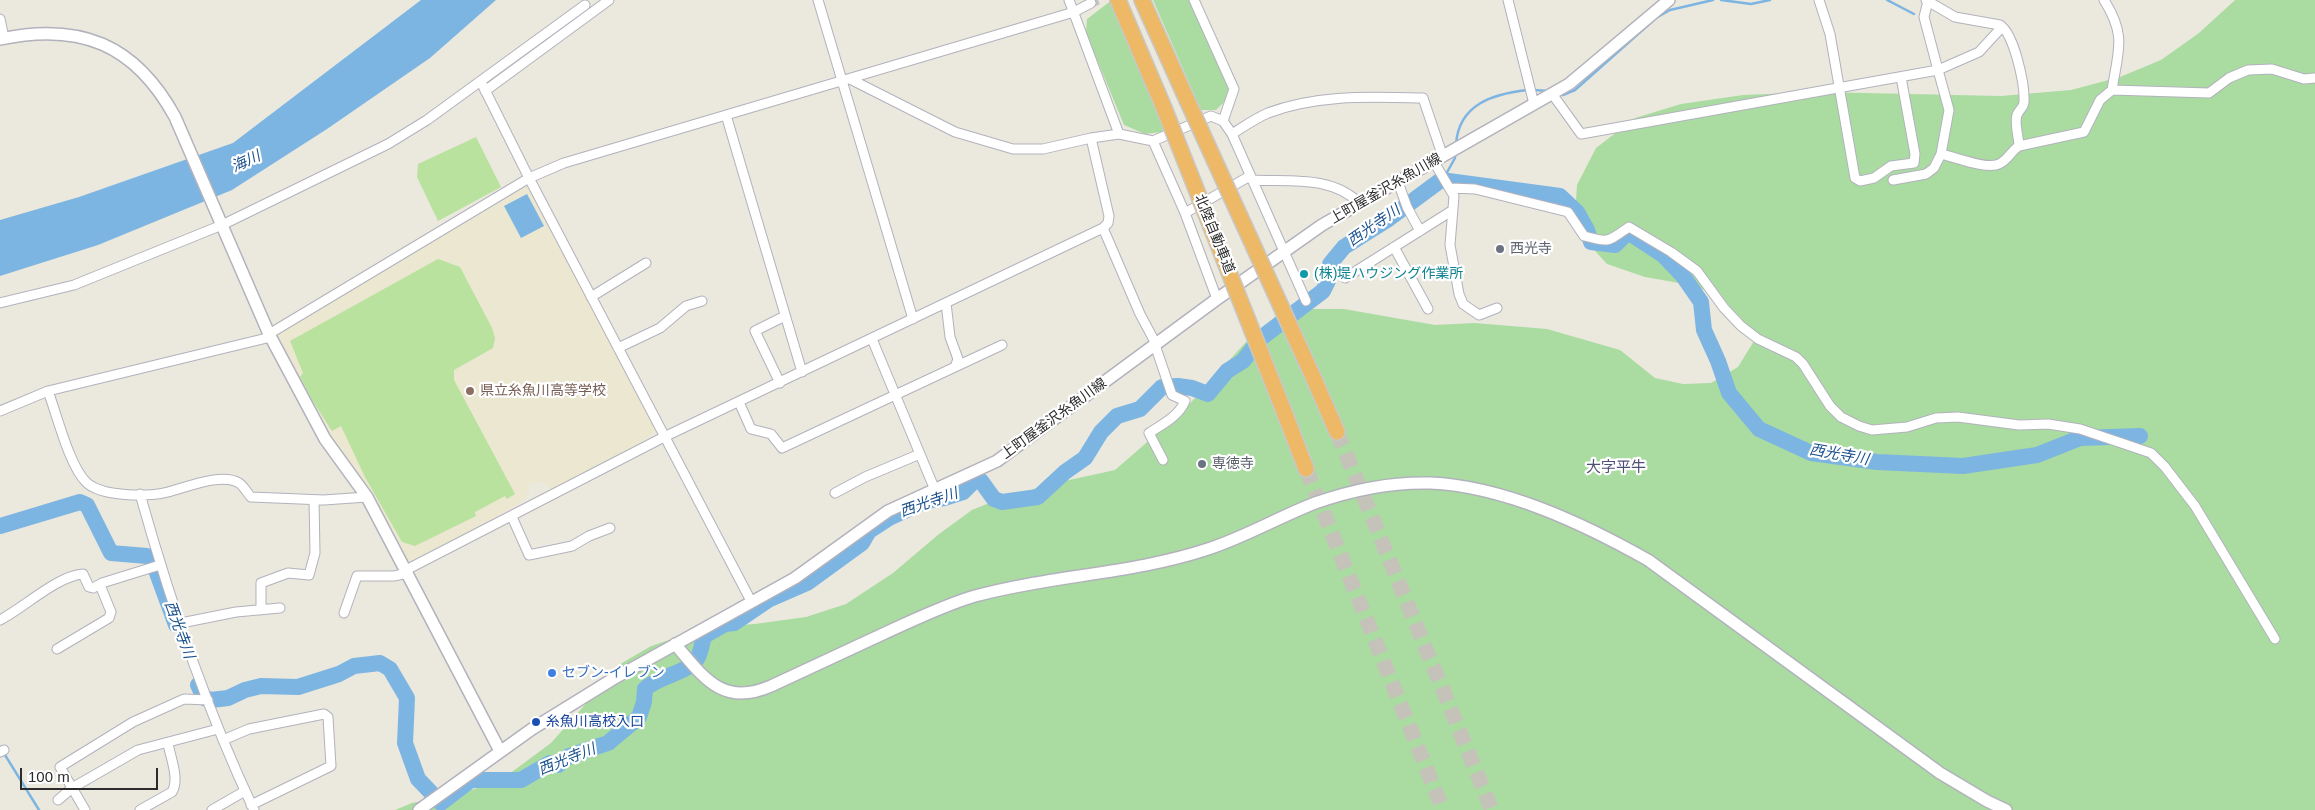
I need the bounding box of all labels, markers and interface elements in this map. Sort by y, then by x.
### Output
water label: 海川 [229,148,263,176]
street label: 上町屋釜沢糸魚川線 [1327,150,1445,228]
street label: 北陸自動車道 [1190,192,1238,276]
water label: 西光寺川 [1344,201,1404,251]
place label: 西光寺 [1510,241,1552,257]
marker: 西光寺 [1494,243,1506,255]
place label: (株)堤ハウジング作業所 [1314,266,1463,282]
marker: (株)堤ハウジング作業所 [1298,268,1310,280]
street label: 上町屋釜沢糸魚川線 [998,375,1110,463]
place label: 県立糸魚川高等学校 [480,383,606,399]
marker: 県立糸魚川高等学校 [464,385,476,397]
water label: 西光寺川 [1808,441,1870,469]
place label: 専徳寺 [1212,456,1254,472]
marker: 専徳寺 [1196,458,1208,470]
district label: 大字平牛 [1586,459,1646,477]
water label: 西光寺川 [898,485,960,521]
water label: 西光寺川 [160,599,198,661]
place label: セブン-イレブン [562,665,665,681]
marker: セブン-イレブン [546,667,558,679]
place label: 糸魚川高校入口 [546,714,644,730]
marker: 糸魚川高校入口 [530,716,542,728]
water label: 西光寺川 [536,740,598,780]
scale bar [22,758,160,790]
text: 100 m [28,768,70,785]

